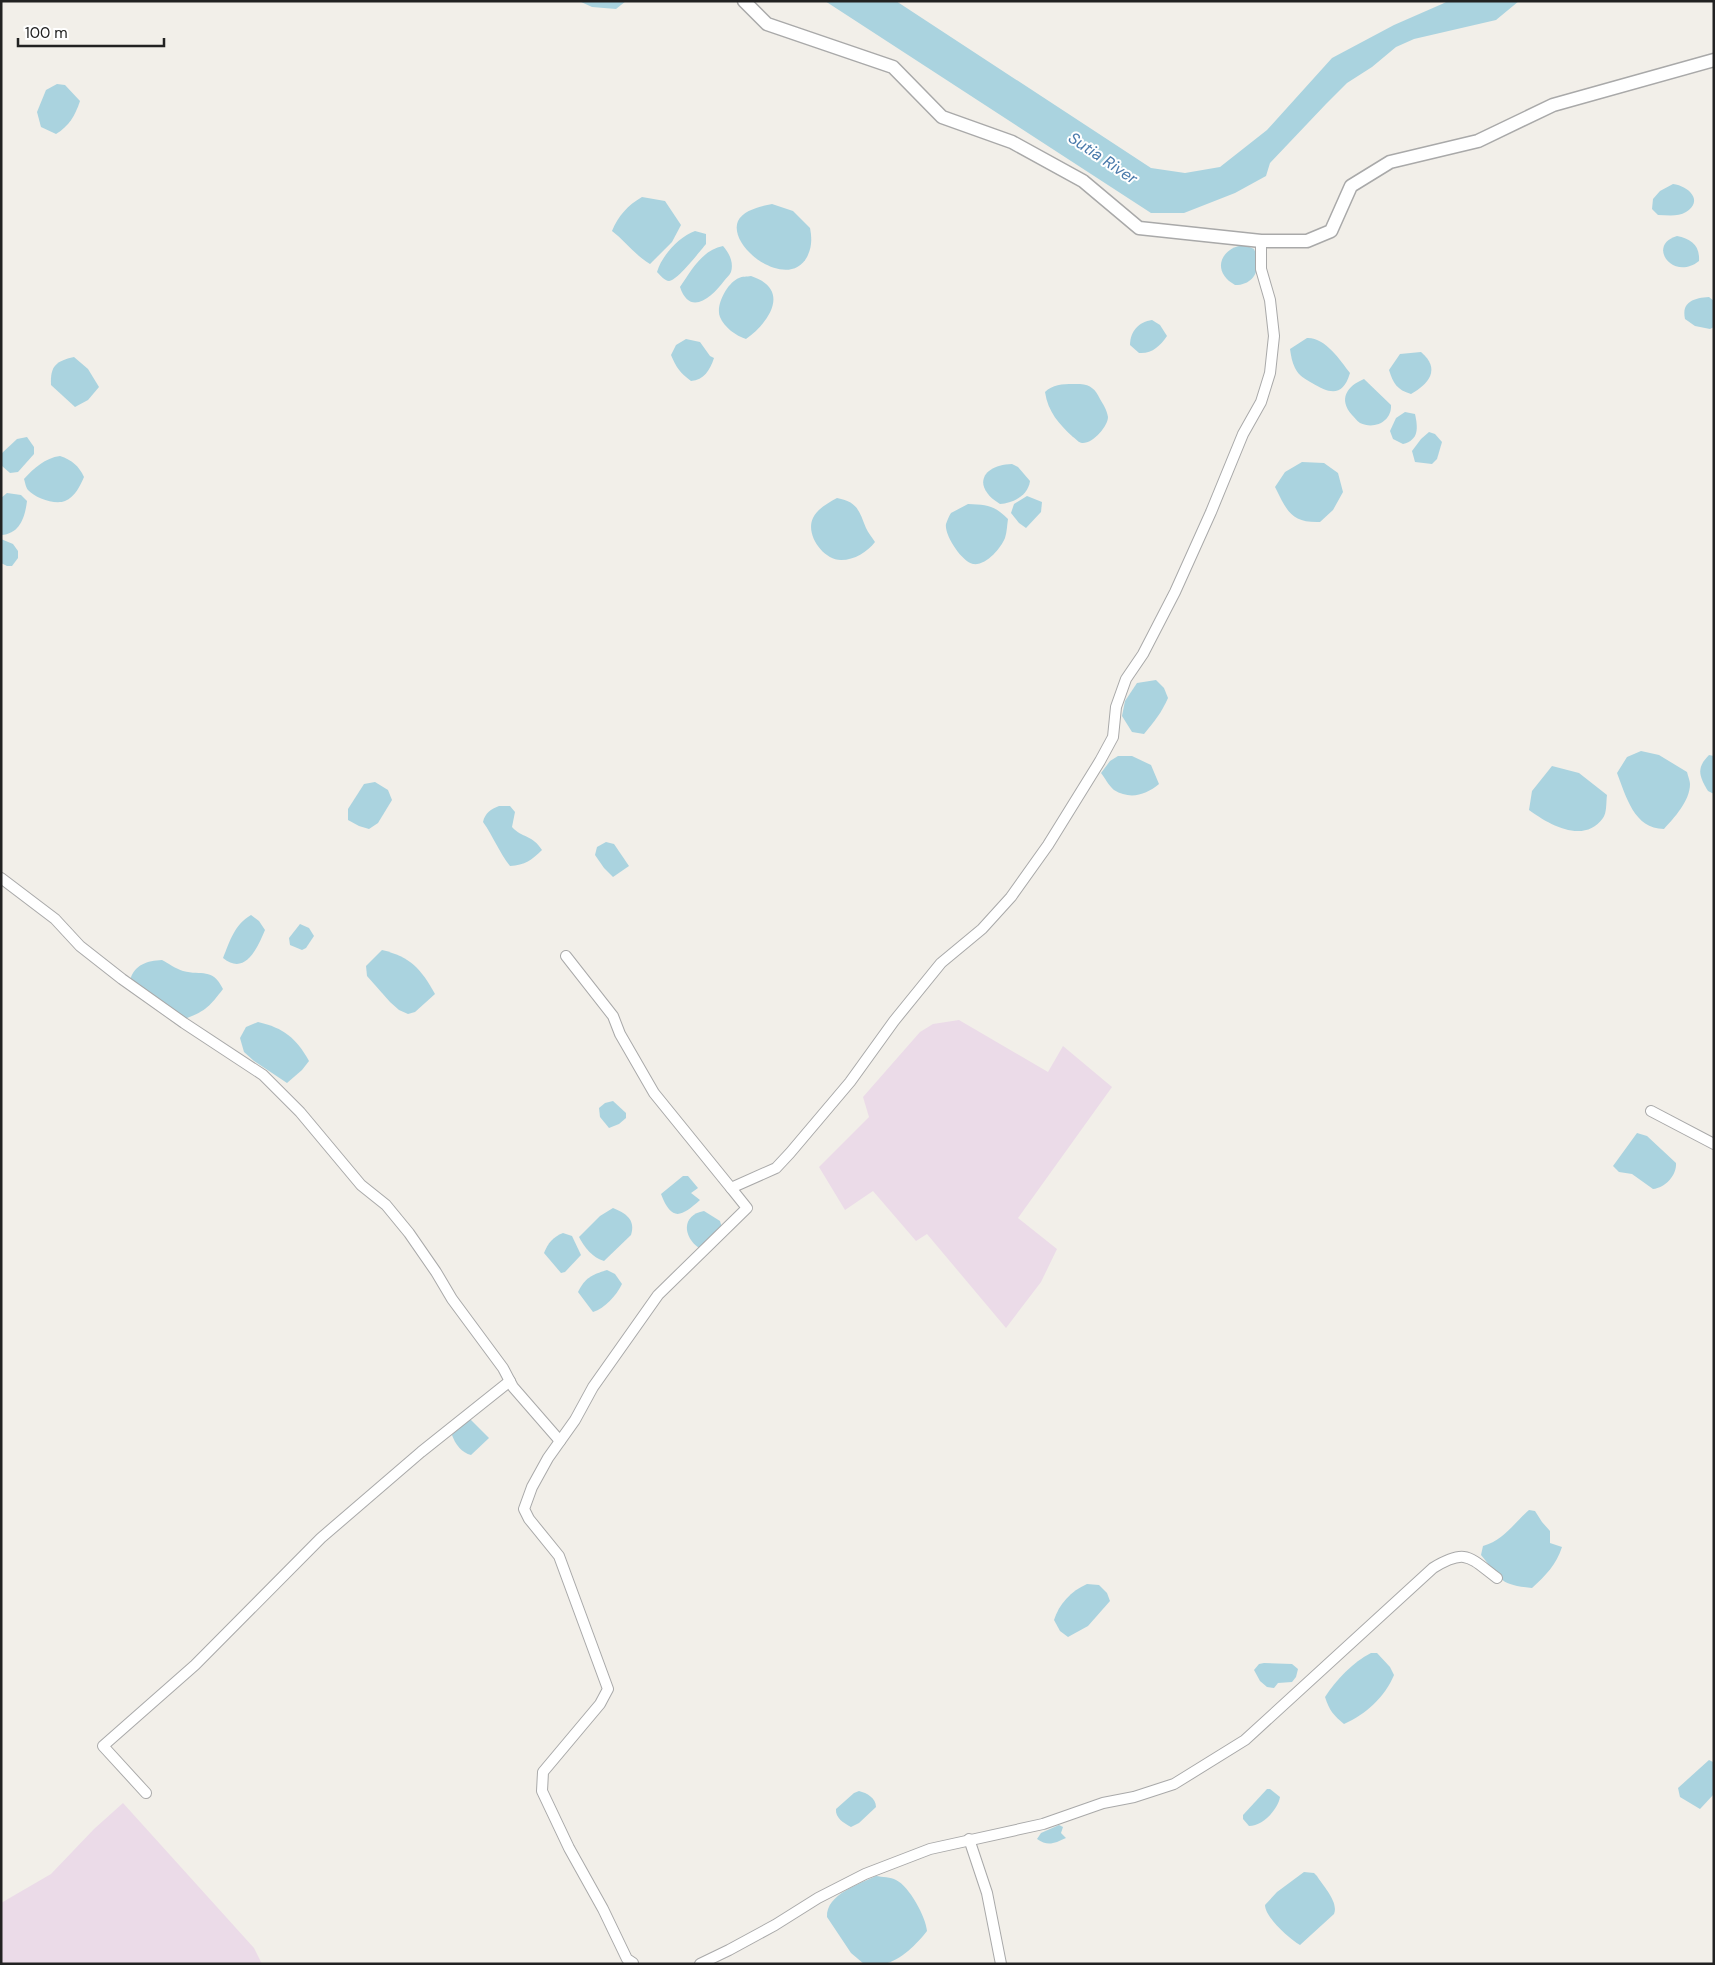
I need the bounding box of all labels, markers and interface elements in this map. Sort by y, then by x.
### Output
scale bar [18,15,164,47]
text: 100 m [25,23,68,43]
water label: Sutia River [1064,127,1142,189]

